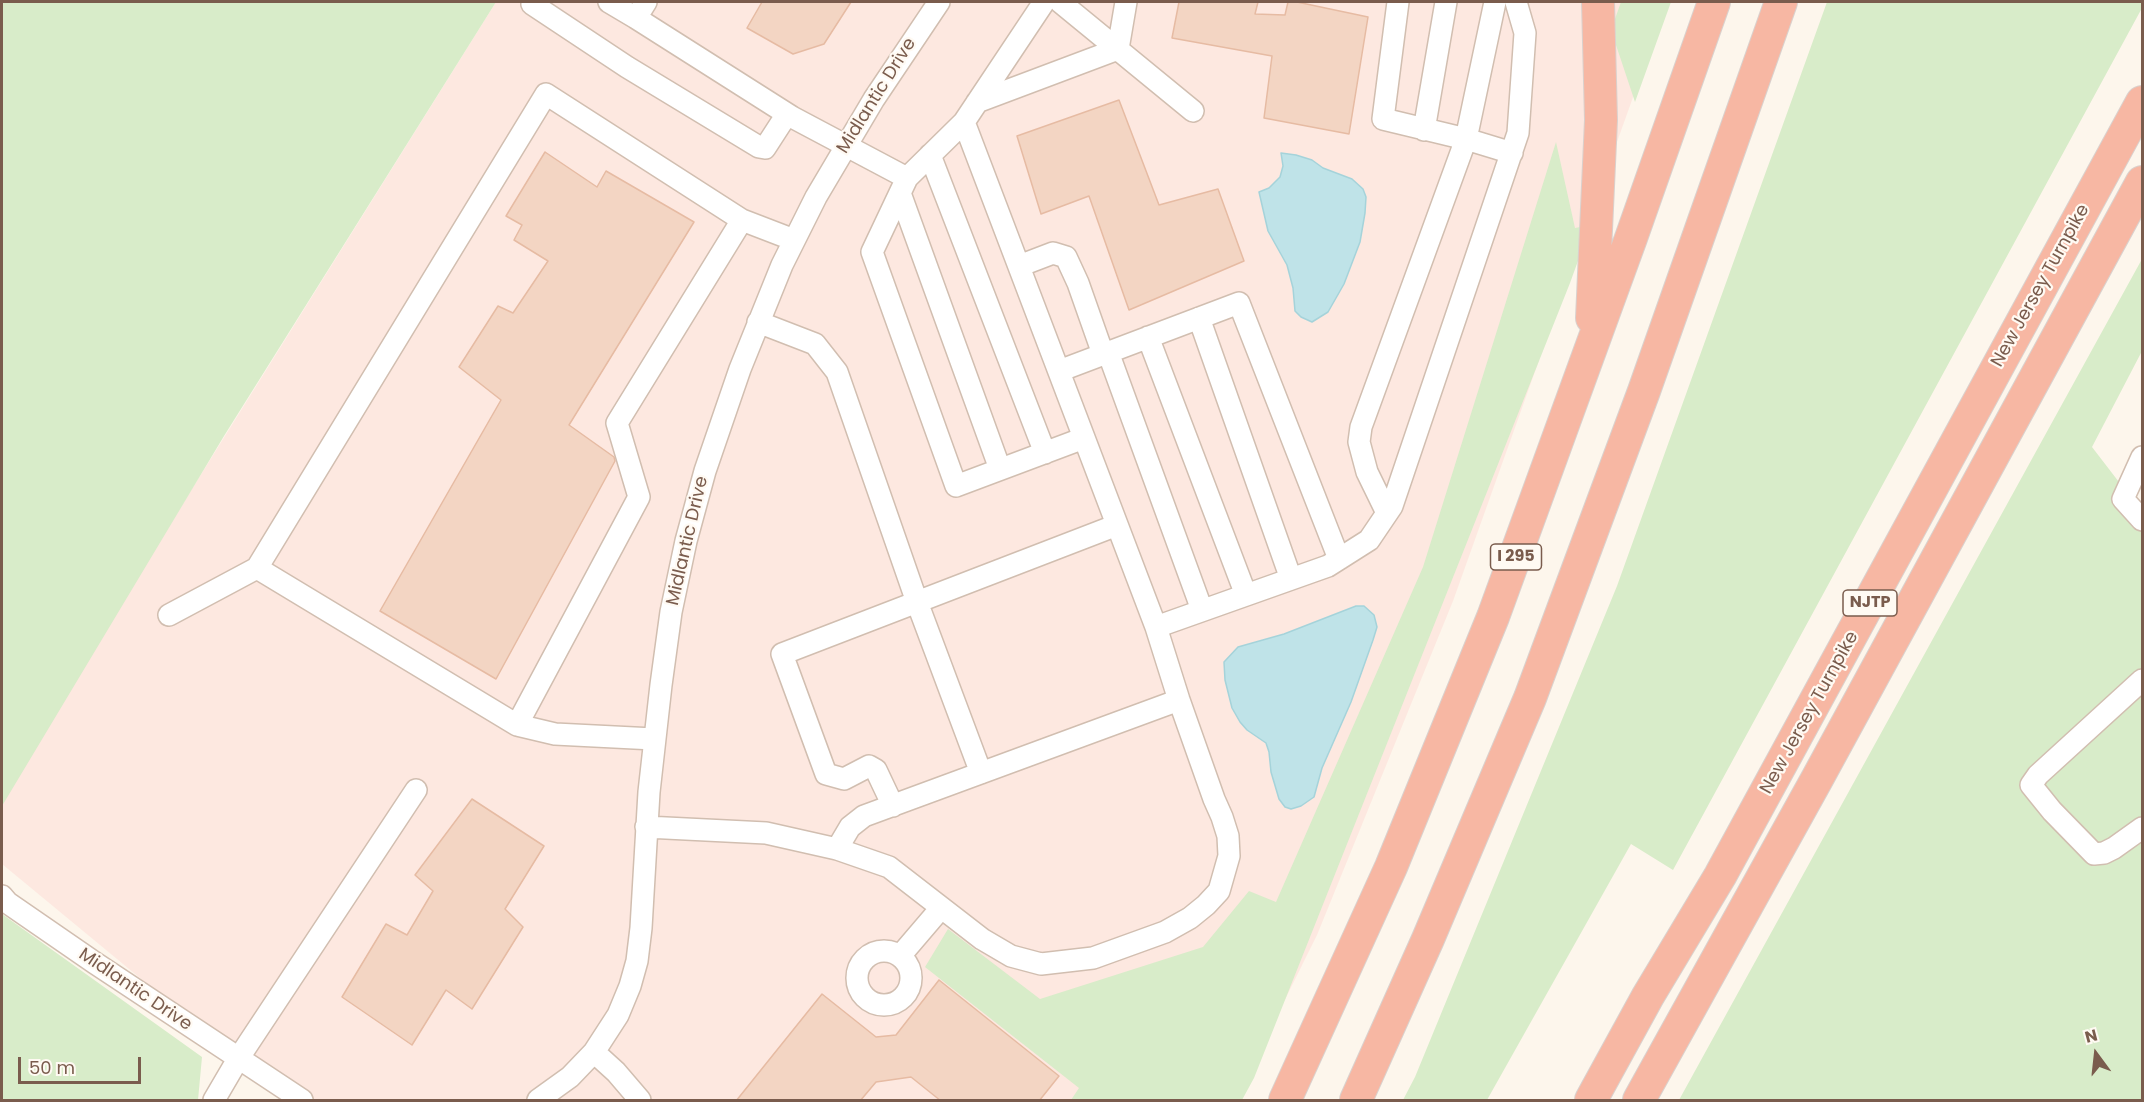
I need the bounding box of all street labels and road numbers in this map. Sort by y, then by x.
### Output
street label: Midlantic Drive [833,34,921,158]
street label: New Jersey Turnpike [1987,201,2095,371]
street label: Midlantic Drive [663,474,713,608]
road number: I 295 [1490,544,1541,570]
road number: NJTP [1843,590,1897,616]
street label: New Jersey Turnpike [1756,628,1864,798]
street label: Midlantic Drive [74,944,196,1036]

